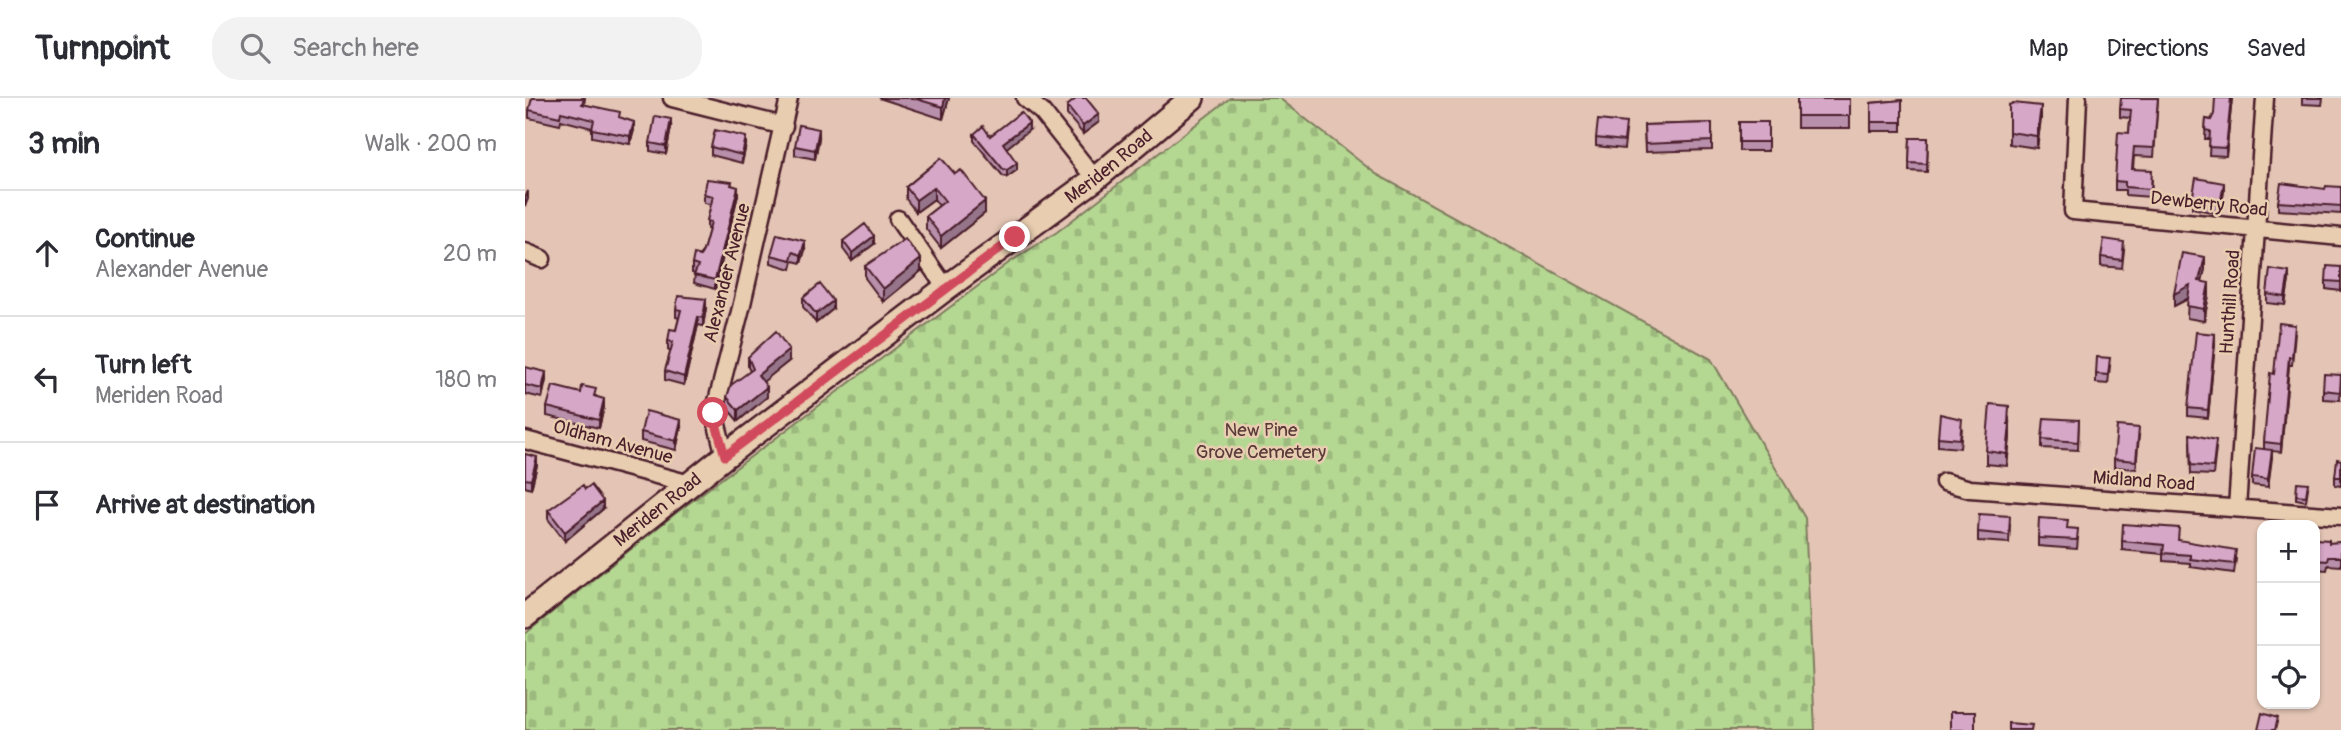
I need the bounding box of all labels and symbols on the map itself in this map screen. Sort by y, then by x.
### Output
street label: Meriden Road [1060,124,1158,209]
street label: Dewberry Road [2149,186,2269,222]
street label: Alexander Avenue [698,200,756,345]
route end [999,221,1030,252]
street label: Hunthill Road [2214,249,2246,355]
route start [697,397,728,428]
street label: Oldham Avenue [550,414,676,470]
park label: New Pine Grove Cemetery [1196,418,1326,464]
street label: Midland Road [2092,465,2196,497]
street label: Meriden Road [609,467,707,552]

